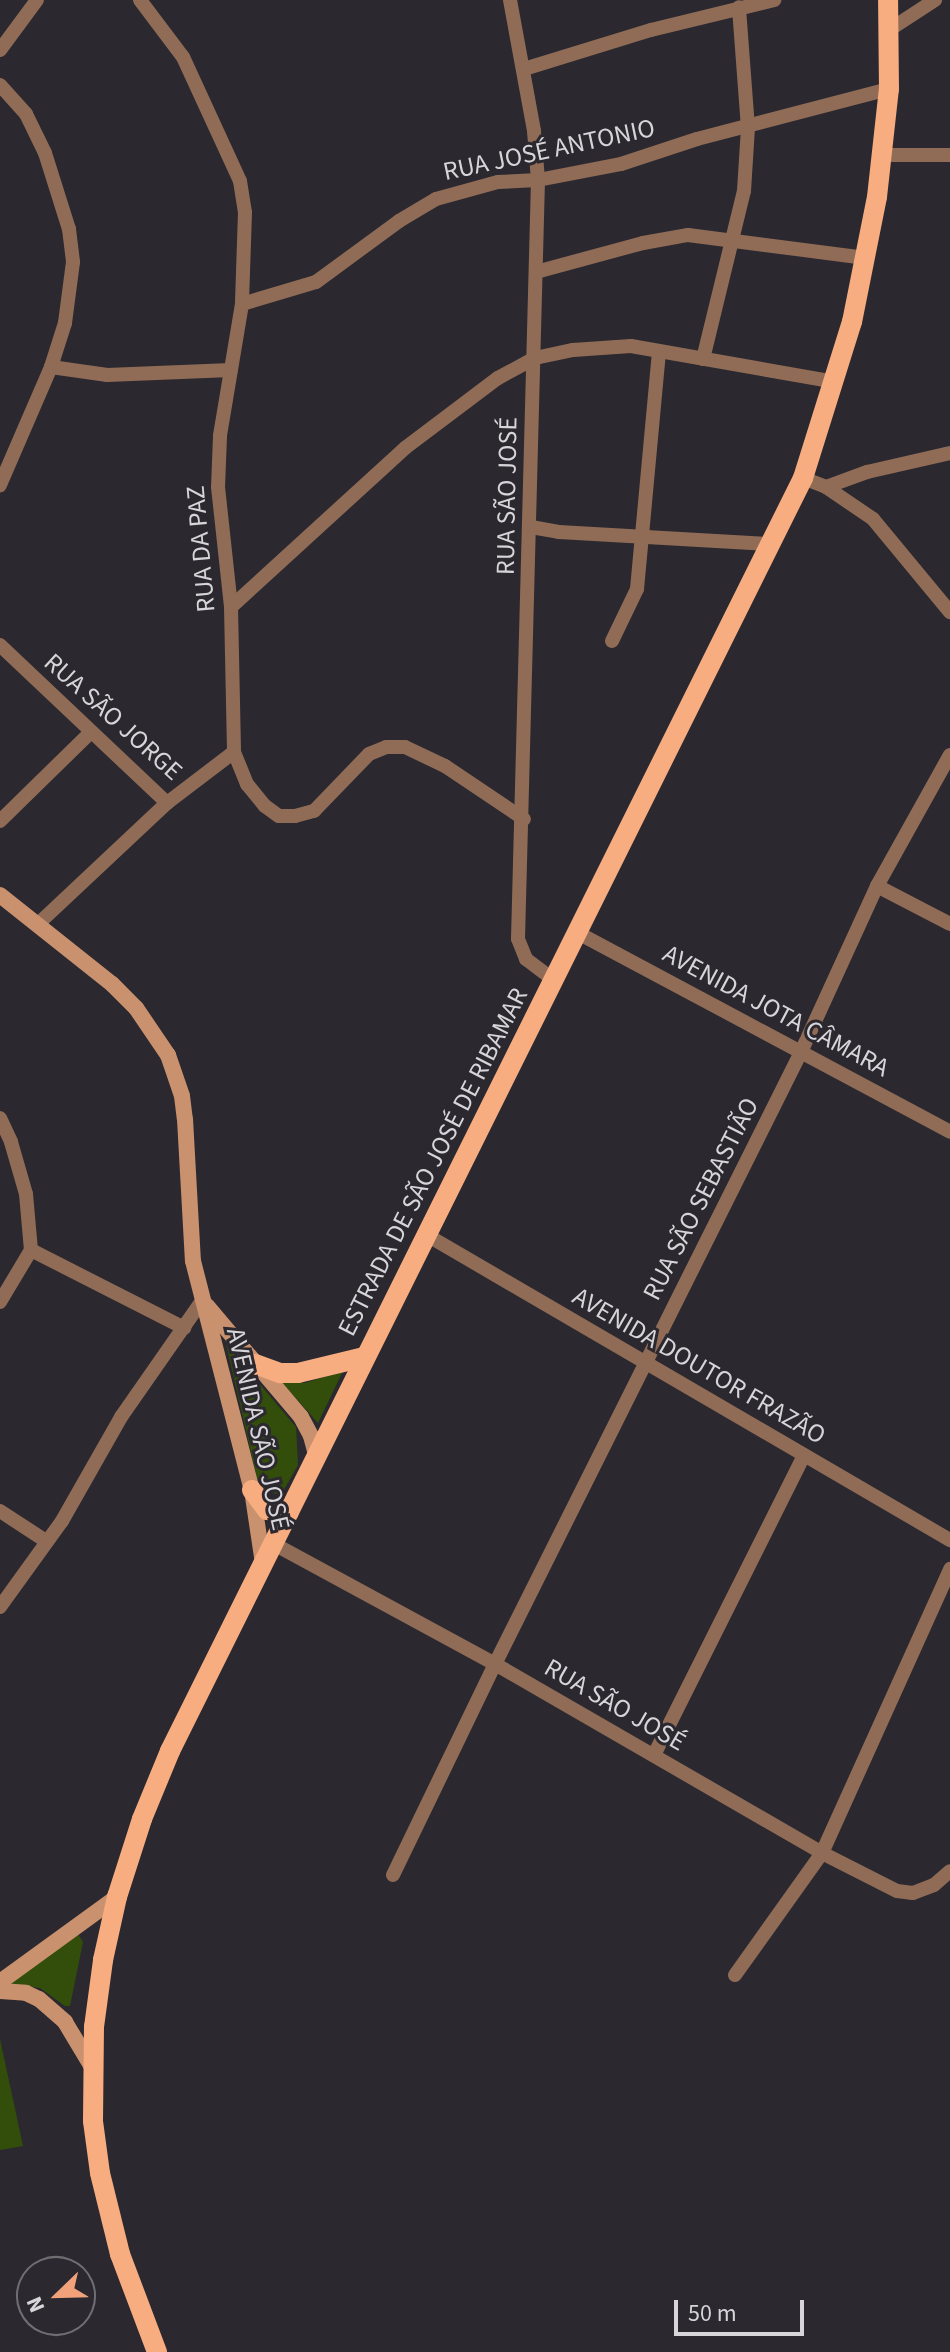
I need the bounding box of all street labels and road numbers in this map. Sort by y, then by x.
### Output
street label: RUA JOSÉ ANTONIO [440,112,658,188]
street label: RUA SÃO JOSÉ [490,417,524,575]
street label: RUA DA PAZ [180,484,222,614]
street label: RUA SÃO JORGE [38,647,188,787]
street label: AVENIDA JOTA CÂMARA [658,938,894,1084]
street label: ESTRADA DE SÃO JOSÉ DE RIBAMAR [331,983,535,1341]
street label: RUA SÃO SEBASTIÃO [636,1093,766,1305]
street label: AVENIDA DOUTOR FRAZÃO [567,1281,831,1451]
street label: AVENIDA SÃO JOSÉ [220,1325,296,1533]
street label: RUA SÃO JOSÉ [539,1652,691,1758]

